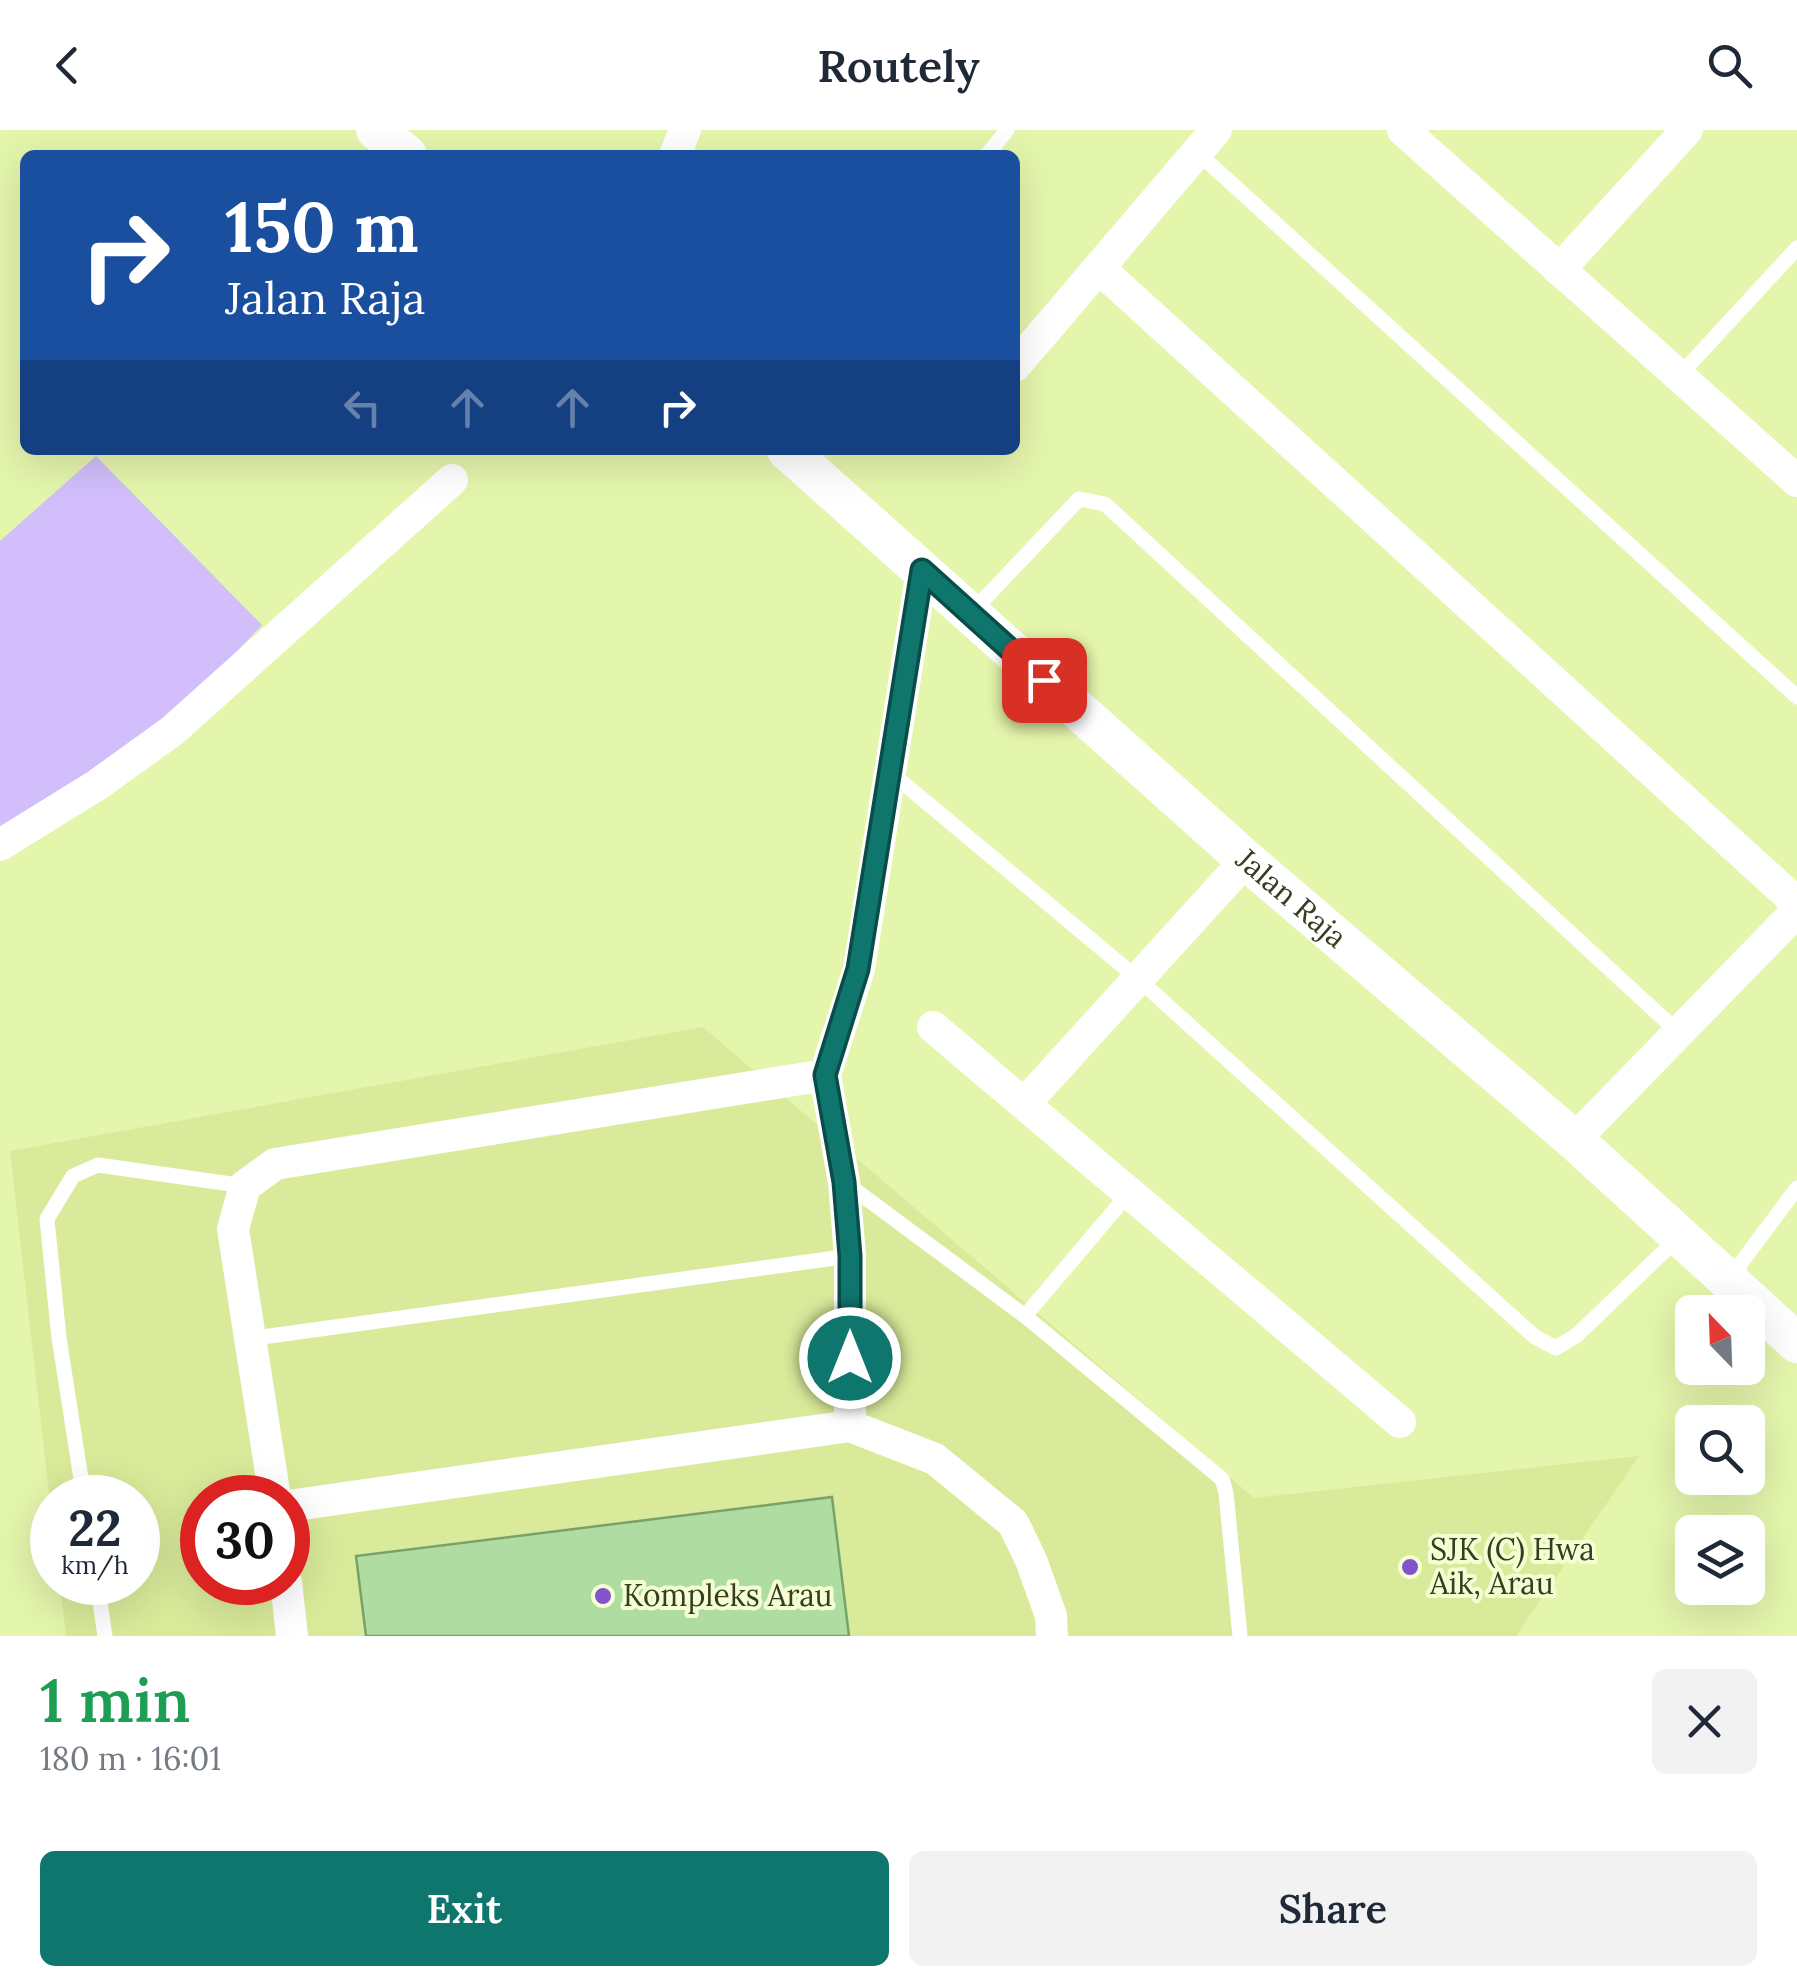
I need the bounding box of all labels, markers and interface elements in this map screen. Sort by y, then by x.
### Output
text: Routely [817,37,980,94]
icon: back [40,38,95,93]
icon: search [1702,38,1757,93]
text: 150 m [225,182,419,271]
icon: right [60,190,190,320]
text: Jalan Raja [225,269,425,326]
icon: left [335,380,390,435]
icon: ahead [440,380,495,435]
icon: ahead [545,380,600,435]
icon: right [650,380,705,435]
pin [1002,638,1087,723]
icon: arrive [1017,653,1072,708]
street label: Jalan Raja [1228,840,1355,956]
north arrow [1675,1295,1765,1385]
map controls [1675,1295,1765,1605]
position arrow [798,1306,902,1410]
button: search [1675,1405,1765,1495]
speed limit sign: 30 [180,1475,310,1605]
text: 22 [68,1496,122,1560]
button: layers [1675,1515,1765,1605]
place label: SJK (C) Hwa Aik, Arau [1429,1530,1595,1602]
text: km/h [61,1549,129,1581]
marker: SJK (C) Hwa Aik, Arau [1399,1556,1421,1578]
place label: Kompleks Arau [623,1576,832,1614]
marker: Kompleks Arau [592,1585,614,1607]
text: 1 min [40,1662,190,1738]
button: close [1652,1669,1757,1774]
text: 180 m · 16:01 [40,1738,221,1779]
button: Exit [40,1851,889,1966]
button: Share [909,1851,1757,1966]

